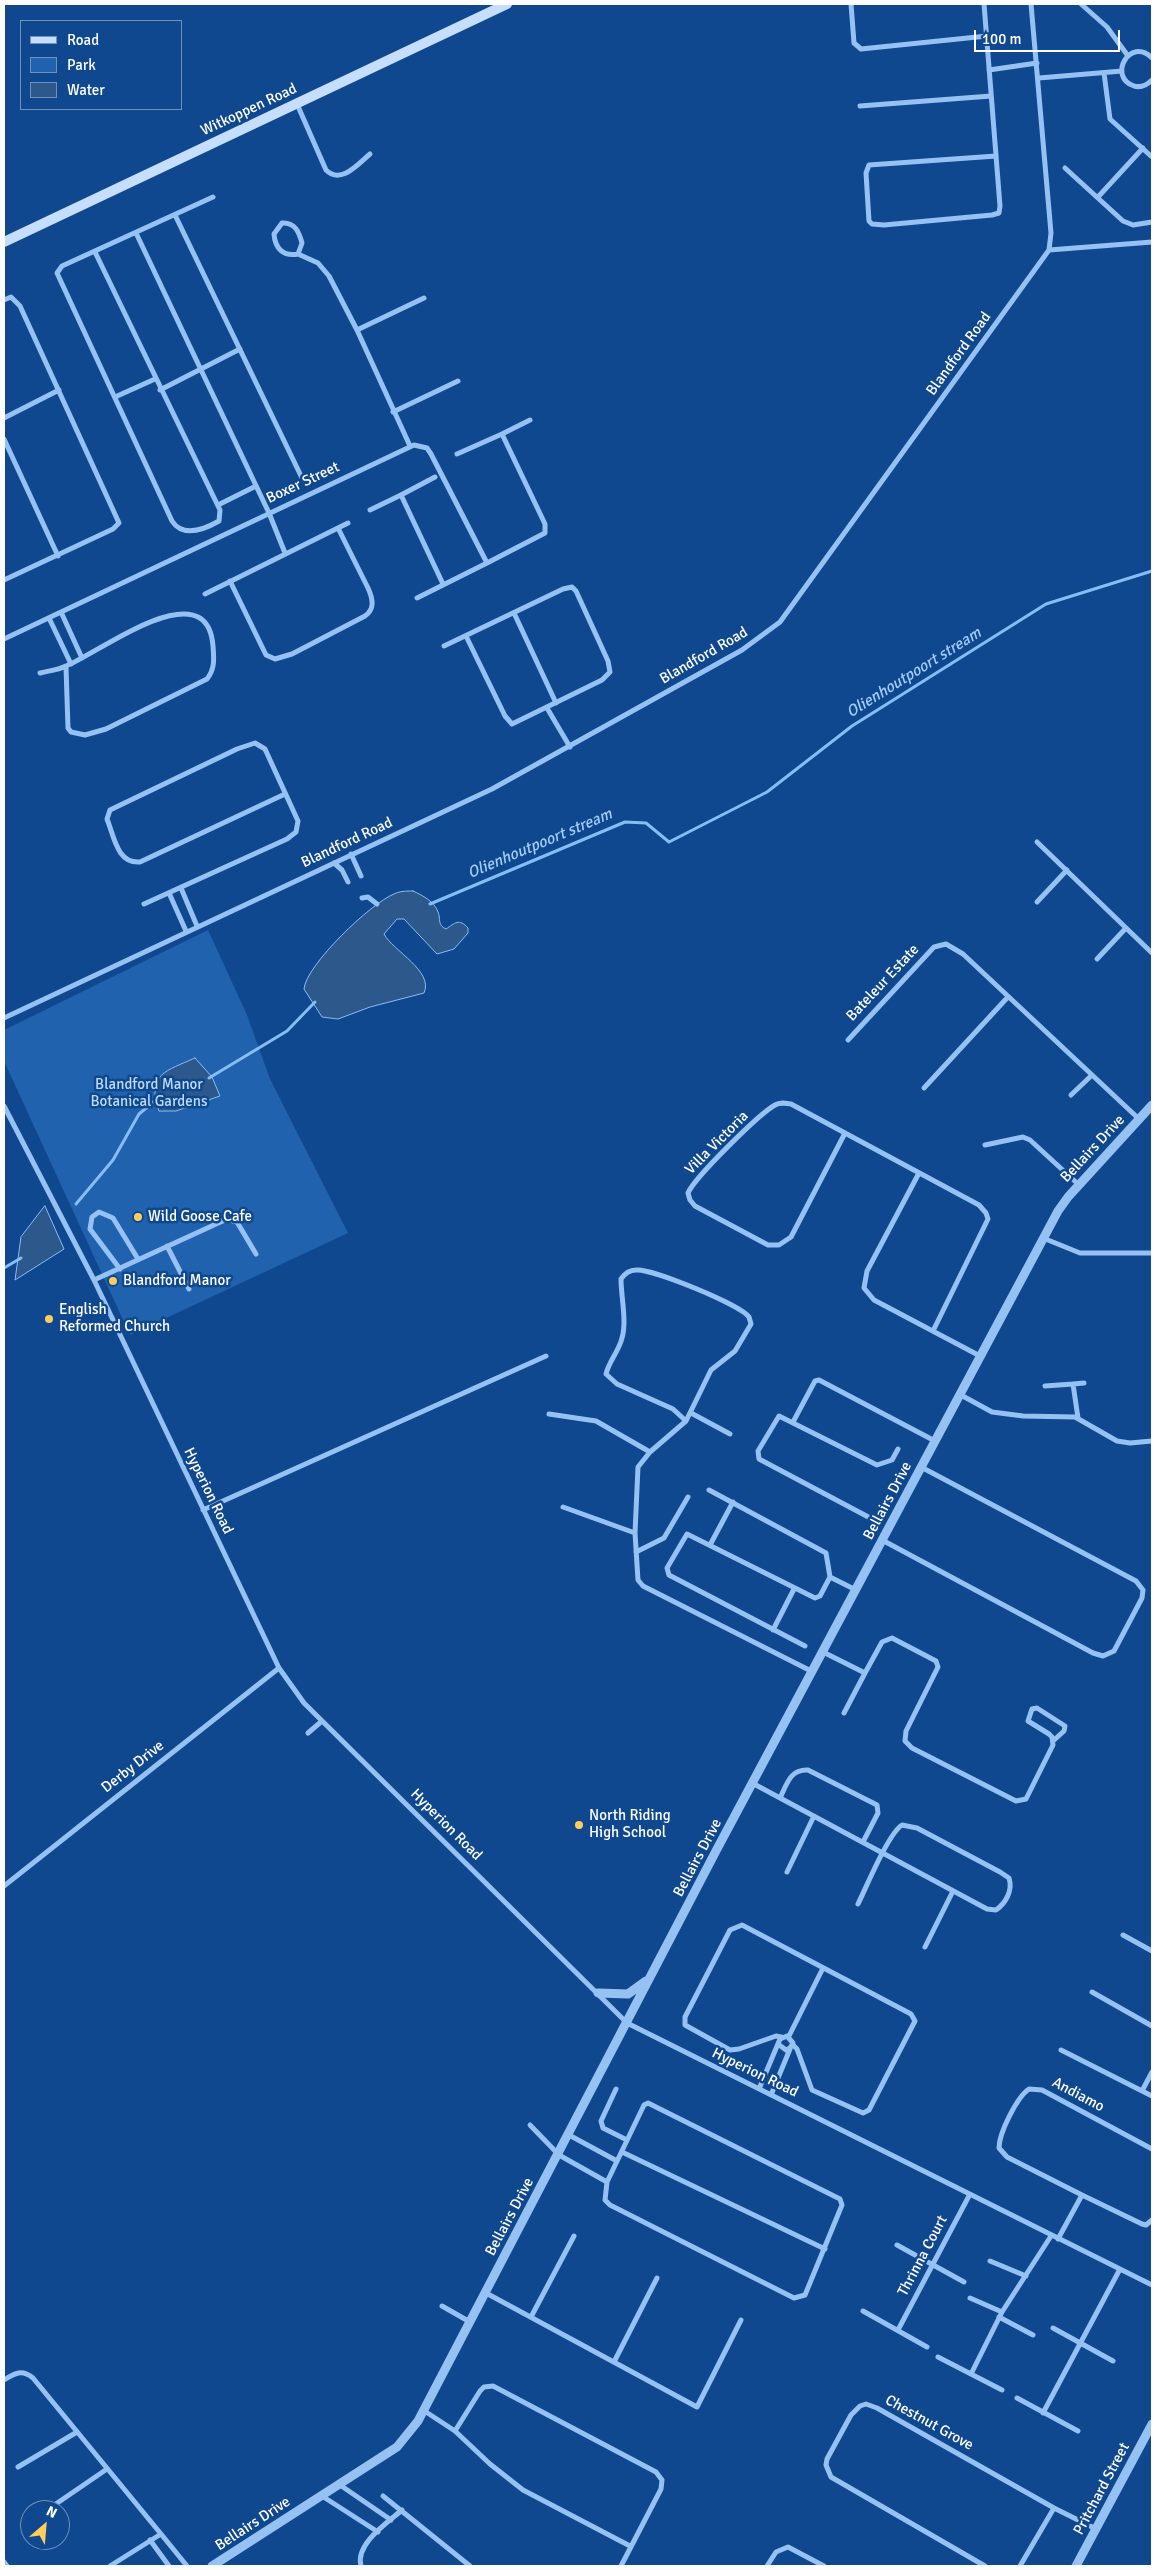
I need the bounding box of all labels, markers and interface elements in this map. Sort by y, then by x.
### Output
legend [20,20,182,110]
scale bar [976,20,1122,52]
text: 100 m [982,30,1022,48]
text: Road [67,31,99,49]
text: Park [67,56,96,74]
street label: Witkoppen Road [198,80,300,140]
text: Water [67,81,105,99]
street label: Blandford Road [923,309,995,399]
street label: Boxer Street [264,458,342,508]
street label: Blandford Road [657,624,751,688]
water label: Olienhoutpoort stream [843,624,985,722]
water label: Olienhoutpoort stream [465,805,615,883]
street label: Blandford Road [298,814,396,872]
street label: Bateleur Estate [843,941,923,1025]
park label: Blandford Manor Botanical Gardens [90,1076,208,1111]
street label: Villa Victoria [682,1108,752,1178]
street label: Bellairs Drive [1057,1111,1129,1187]
place label: Wild Goose Cafe [148,1208,252,1226]
marker: Wild Goose Cafe [132,1211,144,1223]
place label: Blandford Manor [123,1272,231,1290]
marker: Blandford Manor [107,1275,119,1287]
place label: English Reformed Church [59,1301,170,1336]
marker: English Reformed Church [43,1313,55,1325]
street label: Hyperion Road [179,1445,237,1537]
street label: Bellairs Drive [860,1459,916,1543]
street label: Derby Drive [98,1737,168,1797]
street label: Hyperion Road [406,1785,486,1865]
place label: North Riding High School [589,1807,671,1842]
street label: Bellairs Drive [670,1816,726,1900]
marker: North Riding High School [573,1819,585,1831]
street label: Hyperion Road [709,2044,801,2102]
street label: Andiamo [1049,2074,1107,2116]
street label: Bellairs Drive [482,2175,538,2259]
street label: Thrinna Court [894,2213,952,2299]
street label: Chestnut Grove [882,2391,976,2455]
street label: Pritchard Street [1070,2440,1134,2538]
street label: Bellairs Drive [212,2493,294,2555]
north arrow [20,2500,70,2550]
text: N [43,2502,60,2522]

